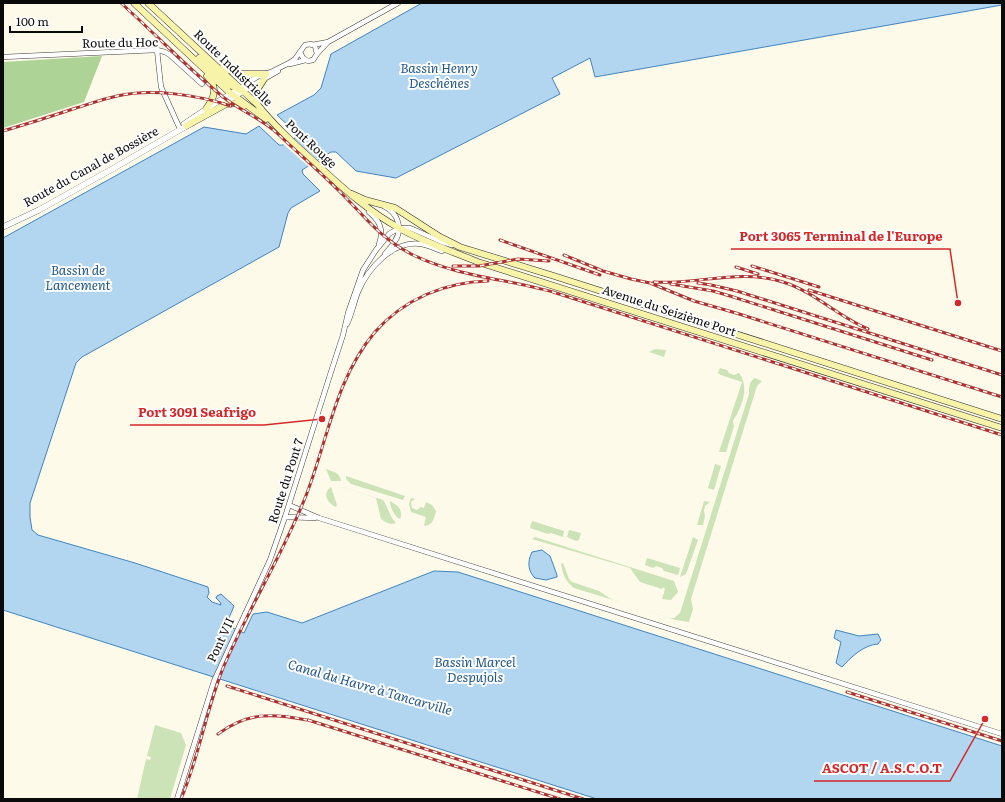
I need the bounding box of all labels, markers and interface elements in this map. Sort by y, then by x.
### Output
scale bar [10,8,82,34]
text: 100 m [16,12,49,30]
street label: Route Industrielle [190,25,277,110]
street label: Route du Hoc [82,32,158,52]
water label: Bassin Henry Deschênes [400,58,478,92]
street label: Pont Rouge [282,115,341,172]
street label: Route du Canal de Bossière [20,121,161,211]
callout: Port 3065 Terminal de l'Europe [731,224,950,249]
text: Port 3065 Terminal de l'Europe [739,226,943,245]
water label: Bassin de Lancement [45,260,111,294]
street label: Avenue du Seizième Port [600,280,739,340]
callout: Port 3091 Seafrigo [130,400,264,425]
text: Port 3091 Seafrigo [138,402,256,421]
street label: Route du Pont 7 [263,436,307,525]
street label: Pont VII [202,614,238,665]
water label: Bassin Marcel Despujols [434,652,516,686]
water label: Canal du Havre à Tancarville [286,654,454,719]
callout: ASCOT / A.S.C.O.T [814,756,950,781]
text: ASCOT / A.S.C.O.T [822,758,942,777]

